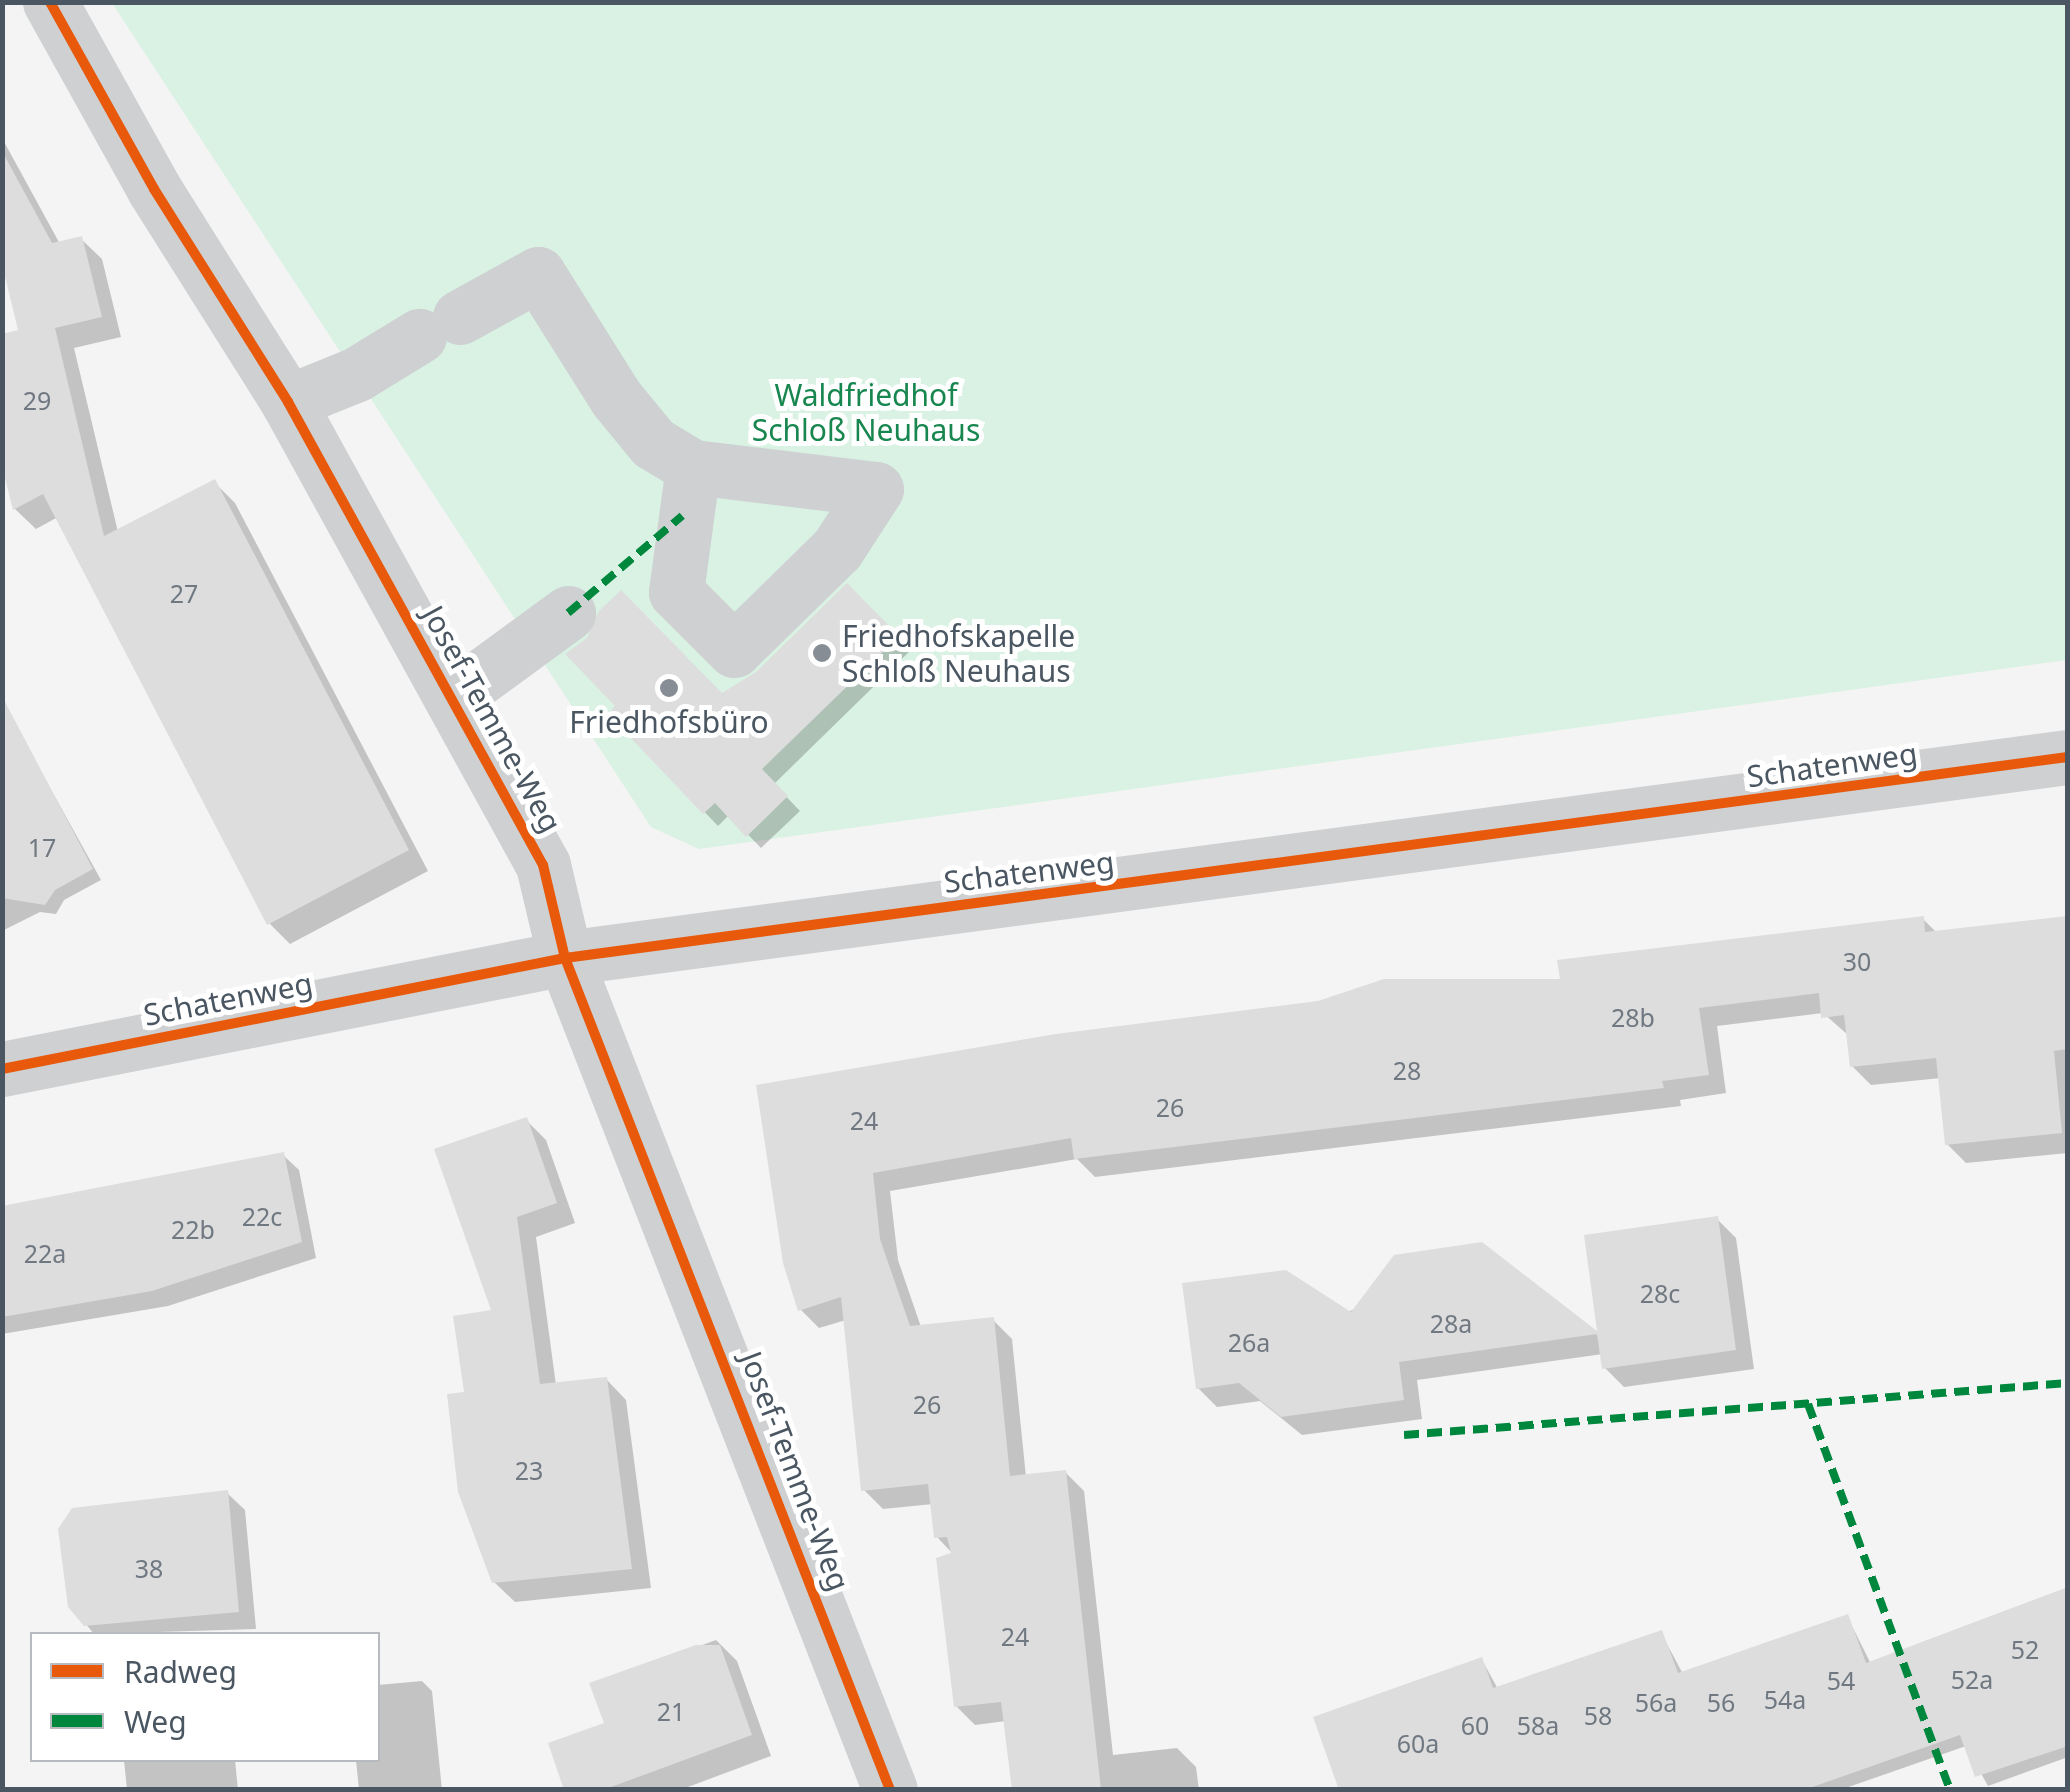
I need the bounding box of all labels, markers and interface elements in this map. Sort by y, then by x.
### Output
park label: Waldfriedhof Schloß Neuhaus [752,377,980,448]
house number: 29 [23,385,51,415]
house number: 27 [170,578,198,608]
street label: Josef-Temme-Weg [415,600,569,838]
place label: Friedhofskapelle Schloß Neuhaus [842,618,1075,688]
marker: Friedhofskapelle Schloß Neuhaus [811,642,833,664]
marker: Friedhofsbüro [658,677,680,699]
place label: Friedhofsbüro [569,704,769,740]
street label: Schatenweg [1745,735,1919,795]
house number: 17 [28,832,56,862]
street label: Schatenweg [942,844,1116,900]
house number: 30 [1843,946,1871,976]
street label: Schatenweg [140,965,316,1033]
house number: 28b [1611,1002,1655,1032]
house number: 28 [1393,1055,1421,1085]
house number: 26 [1156,1092,1184,1122]
house number: 24 [850,1105,878,1135]
house number: 22c [242,1201,282,1231]
house number: 22b [171,1214,215,1244]
house number: 22a [24,1238,66,1268]
house number: 28c [1640,1278,1680,1308]
house number: 28a [1430,1308,1472,1338]
house number: 26a [1228,1327,1270,1357]
street label: Josef-Temme-Weg [733,1346,857,1596]
house number: 26 [913,1389,941,1419]
house number: 23 [515,1455,543,1485]
house number: 38 [135,1553,163,1583]
house number: 24 [1001,1621,1029,1651]
legend [30,1632,380,1762]
house number: 52 [2011,1634,2039,1664]
text: Radweg [124,1651,237,1692]
house number: 52a [1951,1664,1993,1694]
house number: 54 [1827,1665,1855,1695]
house number: 54a [1764,1684,1806,1714]
house number: 56a [1635,1687,1677,1717]
house number: 56 [1707,1687,1735,1717]
house number: 21 [657,1696,685,1726]
house number: 58 [1584,1700,1612,1730]
text: Weg [124,1701,187,1742]
house number: 60 [1461,1710,1489,1740]
house number: 58a [1517,1710,1559,1740]
house number: 60a [1397,1728,1439,1758]

